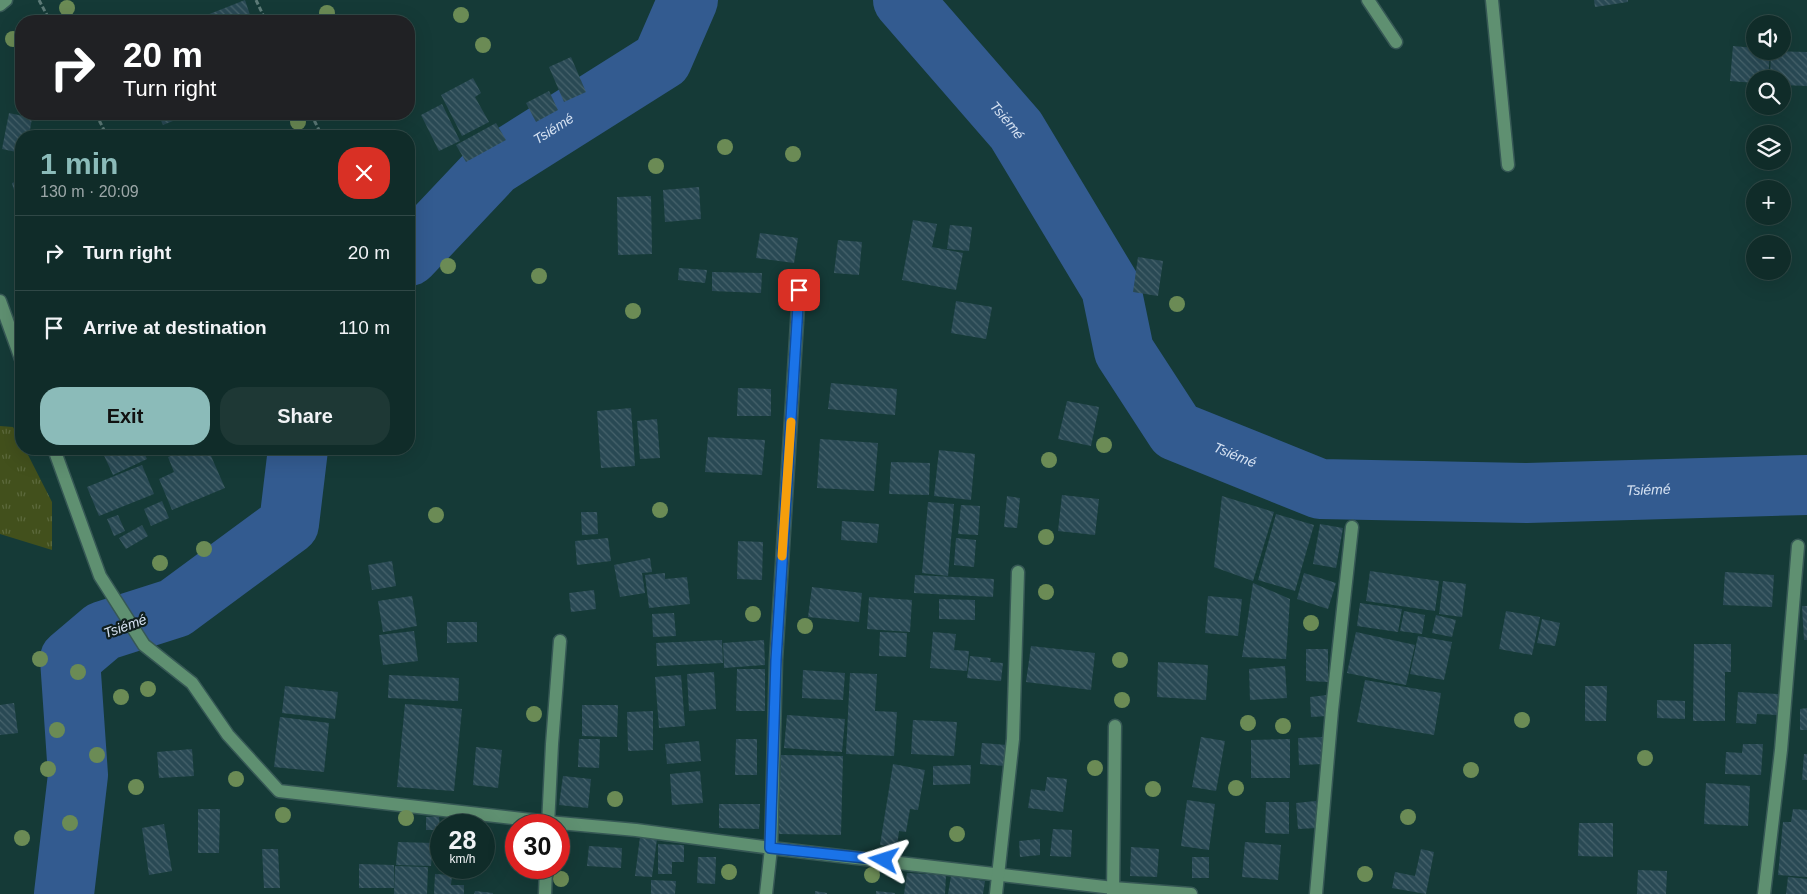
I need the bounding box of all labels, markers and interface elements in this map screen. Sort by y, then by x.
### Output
map controls [1746,15,1791,280]
button: sound [1746,15,1791,60]
icon: right [40,35,105,100]
text: 20 m [123,35,203,74]
button: search [1746,70,1791,115]
text: Turn right [123,76,216,101]
water label: Tsiémé [987,98,1028,142]
water label: Tsiémé [530,110,577,147]
button: layers [1746,125,1791,170]
text: 1 min [40,147,118,180]
button: close [338,147,390,199]
button: + [1746,180,1791,225]
text: 130 m · 20:09 [40,183,139,200]
button: − [1746,235,1791,280]
icon: right [40,239,68,267]
text: Turn right [83,242,171,263]
text: 20 m [348,242,390,263]
pin [778,269,820,311]
icon: arrive [785,276,813,304]
icon: arrive [40,314,68,342]
text: Arrive at destination [83,317,267,338]
text: 110 m [339,317,390,338]
button: Exit [40,387,210,445]
button: Share [220,387,390,445]
water label: Tsiémé [1211,439,1259,471]
water label: Tsiémé [1626,481,1671,498]
water label: Tsiémé [101,611,149,641]
speed limit sign: 30 [505,814,570,879]
text: 28 [449,826,476,854]
position arrow [857,833,909,885]
text: km/h [449,852,476,866]

